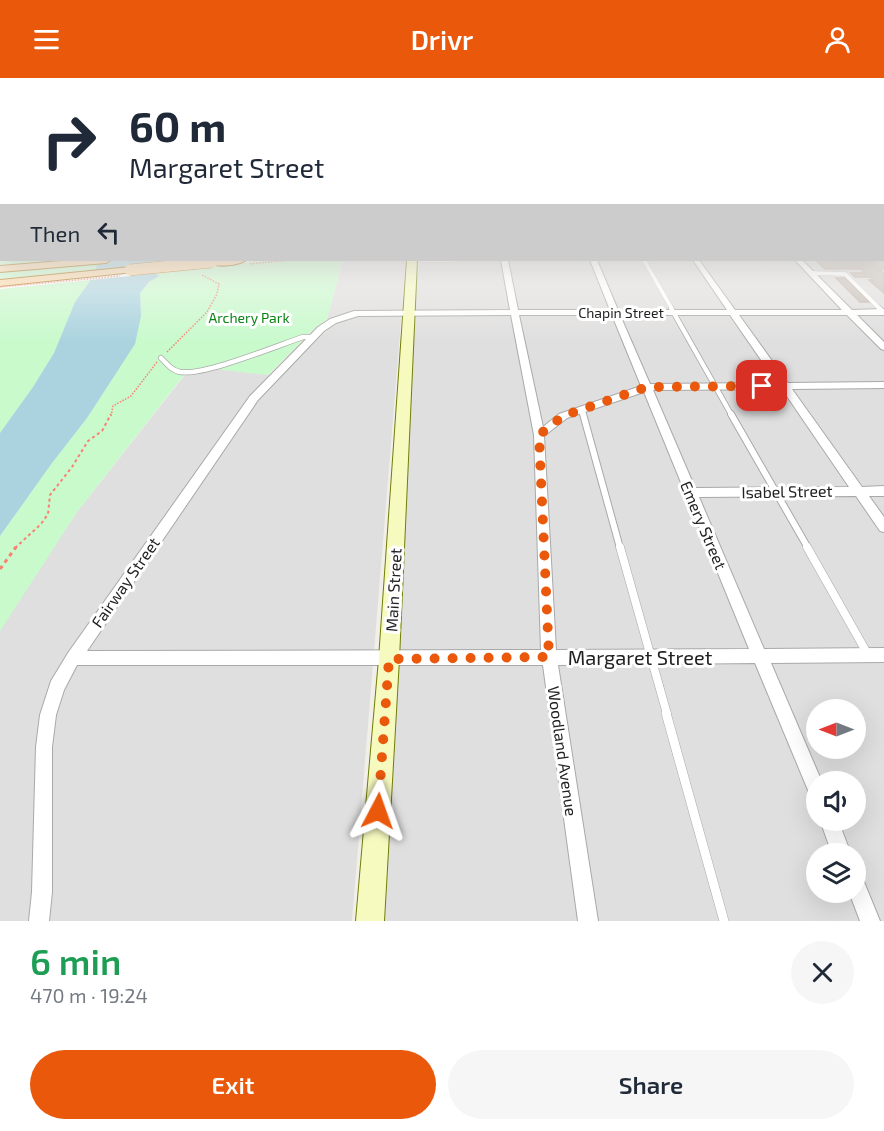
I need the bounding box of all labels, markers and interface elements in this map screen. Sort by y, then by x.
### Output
icon: menu [30,23,63,56]
text: Drivr [411,23,473,55]
icon: person [821,23,854,56]
text: 60 m [129,100,226,150]
icon: right [30,102,108,180]
text: Margaret Street [129,151,324,183]
icon: left [92,216,125,249]
text: Then [30,220,80,246]
street label: Chapin Street [578,304,664,321]
park label: Archery Park [208,309,290,326]
pin [736,360,787,411]
icon: arrive [745,369,778,402]
street label: Emery Street [677,478,731,572]
street label: Isabel Street [741,481,833,501]
street label: Fairway Street [87,533,163,631]
street label: Main Street [381,547,405,633]
street label: Margaret Street [568,645,713,669]
street label: Woodland Avenue [544,685,582,817]
north arrow [806,699,866,759]
map controls [806,699,866,903]
button: sound [806,771,866,831]
position arrow [346,779,410,843]
button: layers [806,843,866,903]
text: 6 min [30,939,121,982]
button: close [791,941,854,1004]
text: 470 m · 19:24 [30,983,148,1007]
button: Exit [30,1050,436,1119]
button: Share [448,1050,854,1119]

